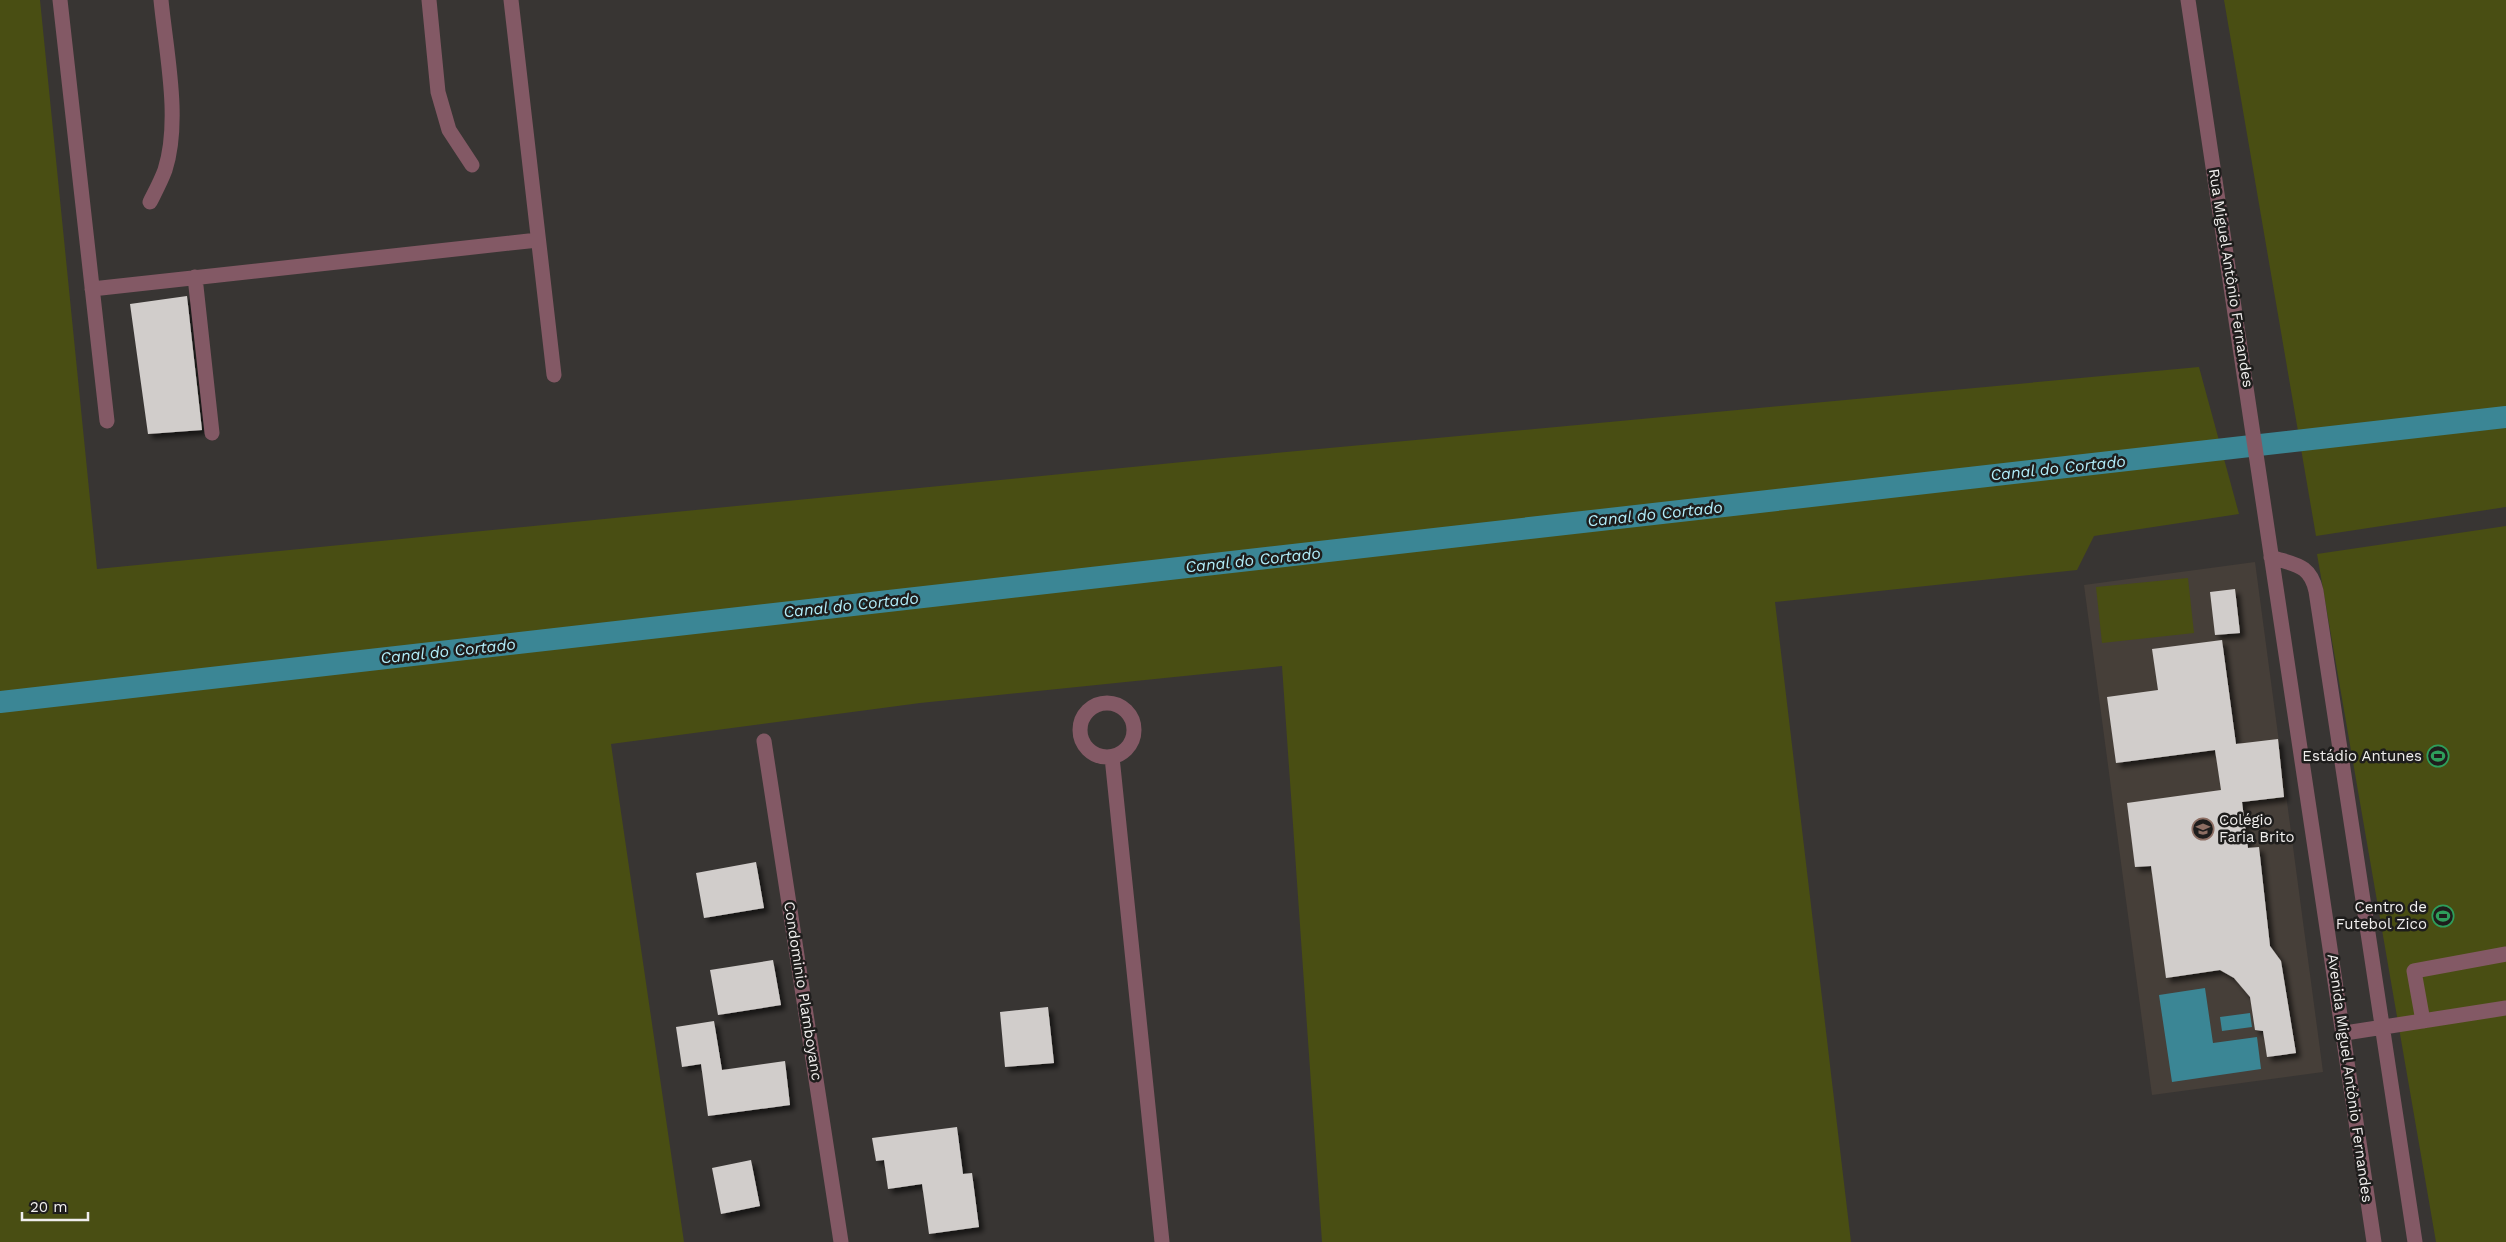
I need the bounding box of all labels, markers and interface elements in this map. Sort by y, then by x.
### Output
street label: Rua Miguel Antônio Fernandes [2205,167,2257,389]
water label: Canal do Cortado [1989,451,2127,485]
water label: Canal do Cortado [1586,497,1724,531]
water label: Canal do Cortado [1184,543,1322,577]
water label: Canal do Cortado [782,588,920,622]
water label: Canal do Cortado [379,634,517,668]
sports icon: Estádio Antunes [2426,744,2450,768]
place label: Estádio Antunes [2302,747,2422,765]
place label: Colégio Faria Brito [2219,811,2294,846]
school or university icon: Colégio Faria Brito [2191,817,2215,841]
place label: Centro de Futebol Zico [2336,898,2427,933]
street label: Condominio Plamboyanc [780,900,826,1082]
sports icon: Centro de Futebol Zico [2431,904,2455,928]
street label: Avenida Miguel Antônio Fernandes [2324,952,2376,1204]
scale bar [22,1190,89,1222]
text: 20 m [30,1198,68,1216]

